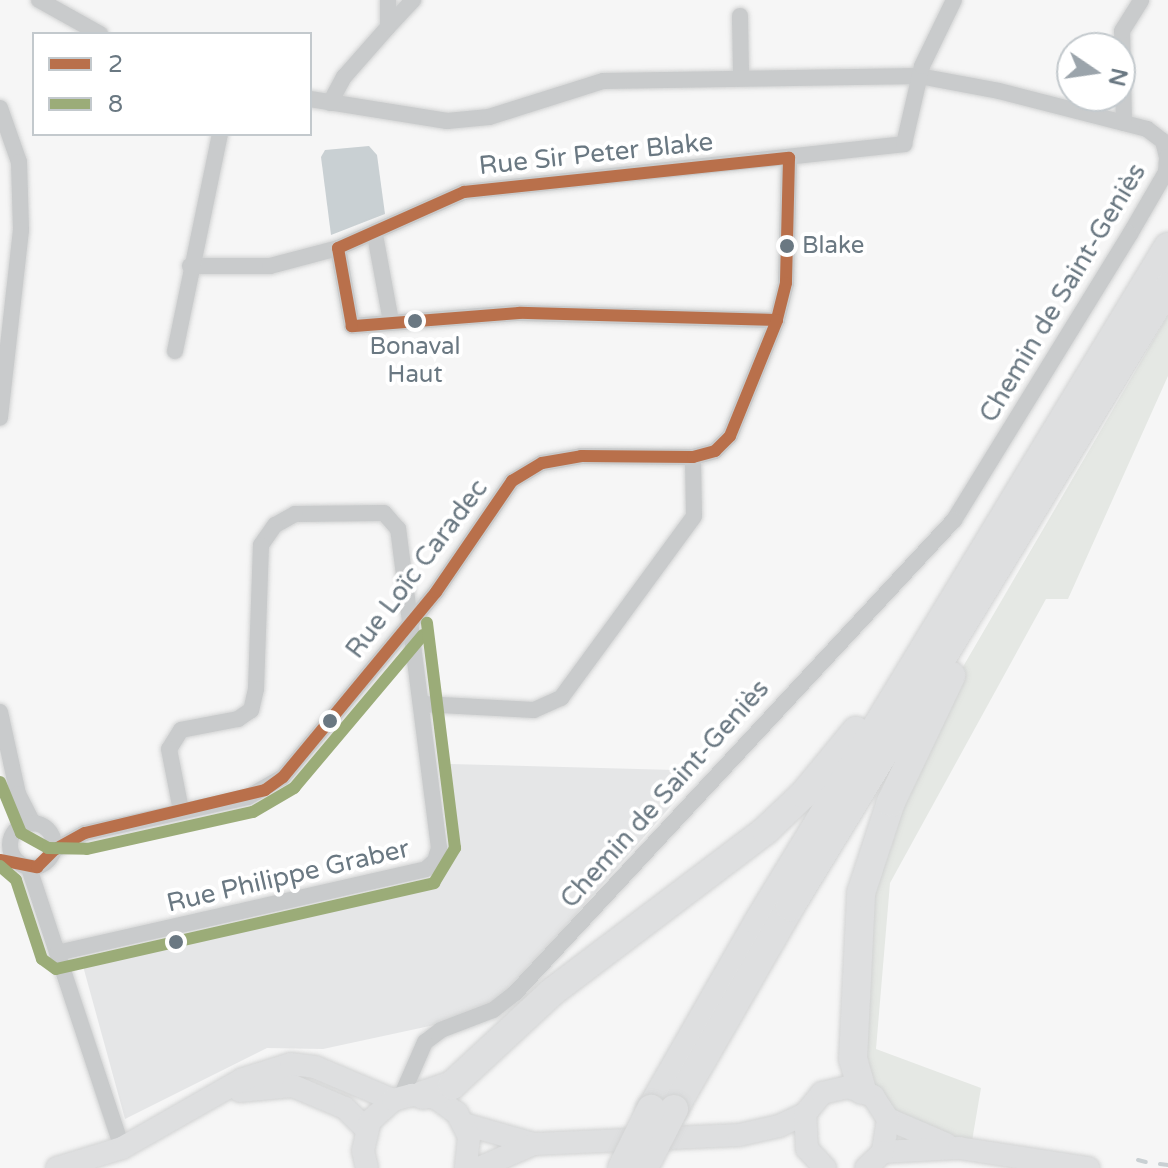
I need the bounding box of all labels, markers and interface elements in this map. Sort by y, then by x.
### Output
legend [32,32,312,136]
north arrow [1056,32,1136,112]
text: 2 [108,50,123,79]
text: N [1103,65,1132,88]
text: 8 [108,90,123,119]
street label: Rue Sir Peter Blake [477,126,715,182]
street label: Chemin de Saint-Geniès [973,158,1153,428]
place label: Blake [802,232,864,260]
marker: Blake [779,238,795,254]
marker: Bonaval Haut [407,313,423,329]
place label: Bonaval Haut [369,333,461,389]
street label: Rue Loïc Caradec [340,473,494,665]
street label: Chemin de Saint-Geniès [554,673,776,915]
unlabelled marker [322,713,338,729]
street label: Rue Philippe Graber [164,833,412,919]
unlabelled marker [168,934,184,950]

